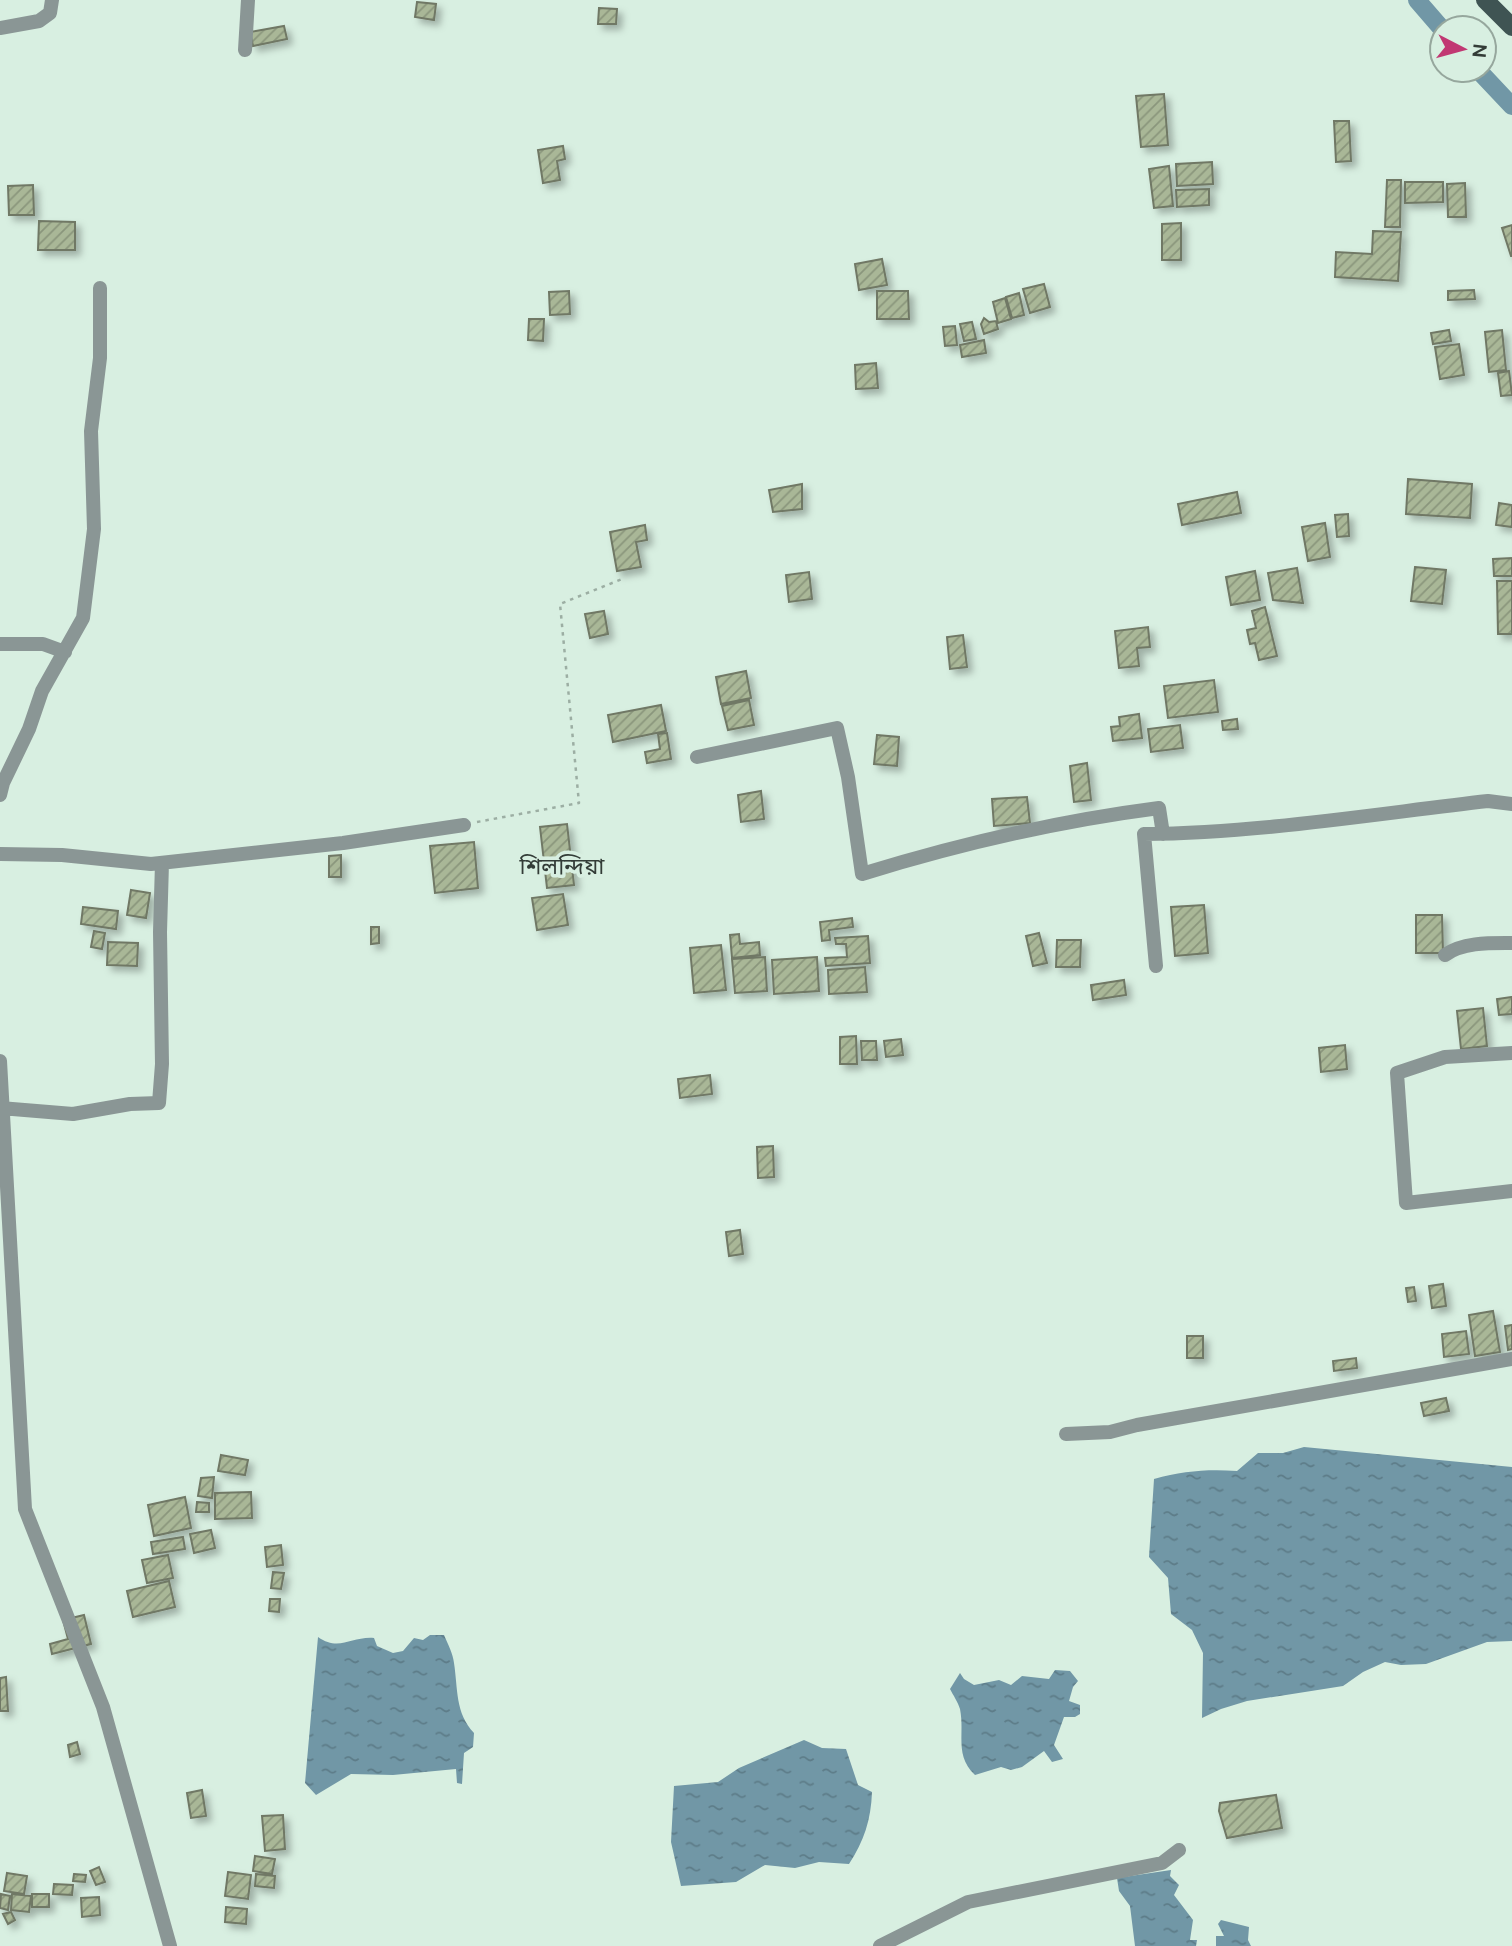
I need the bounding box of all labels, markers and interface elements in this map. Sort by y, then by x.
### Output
north arrow [1428,14,1498,84]
text: N [1466,43,1493,59]
district label: শিলন্দিয়া [519,851,605,881]

